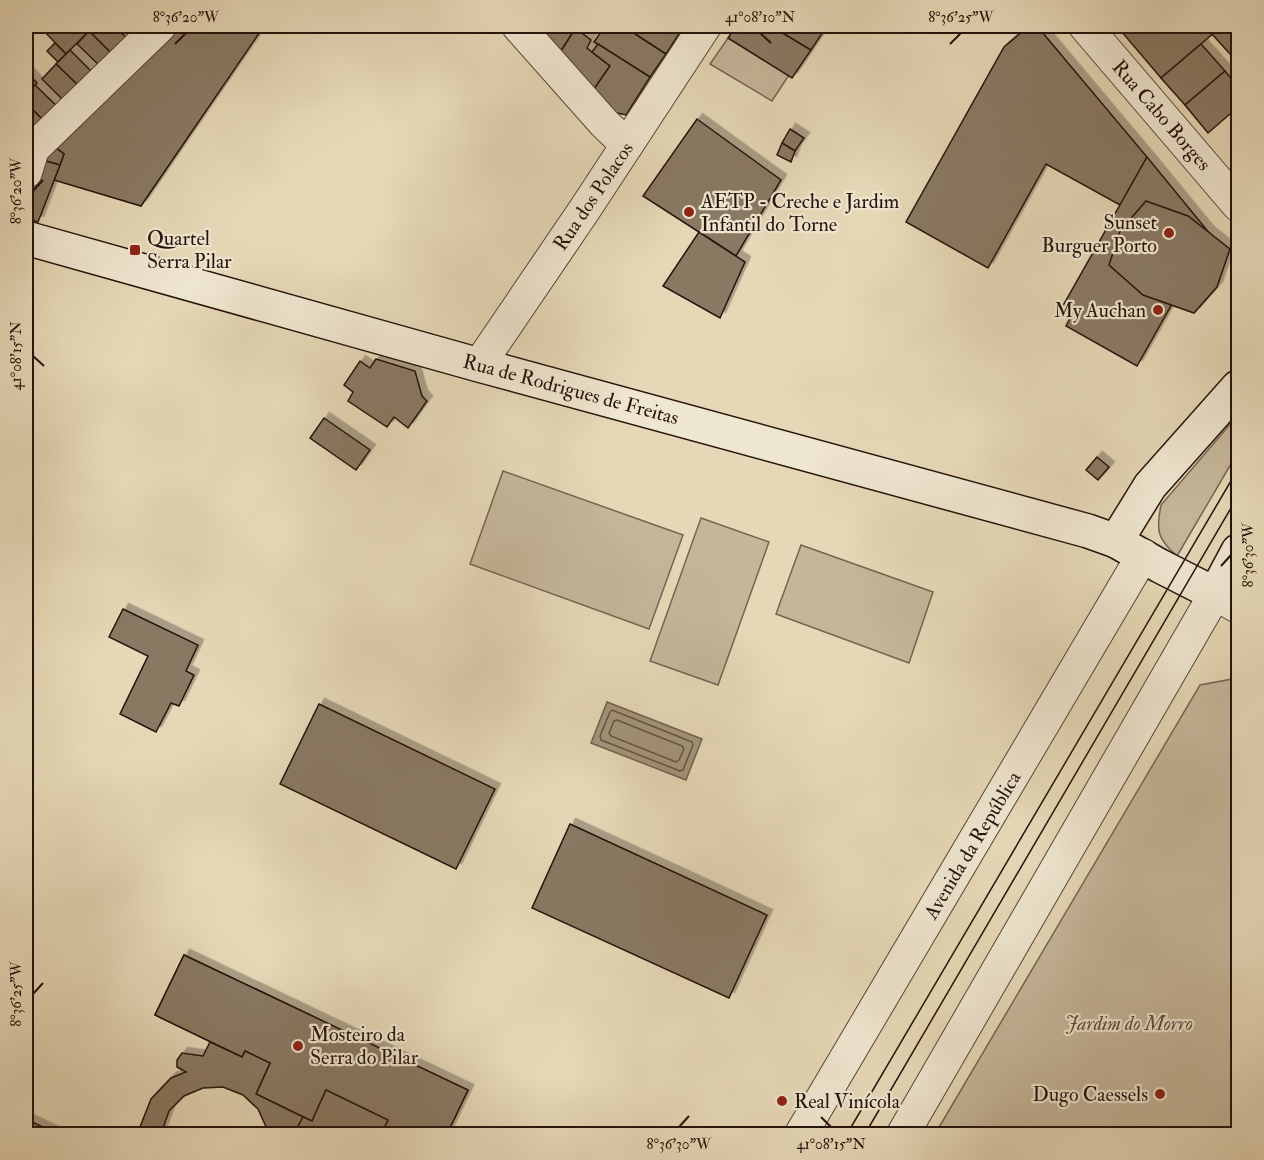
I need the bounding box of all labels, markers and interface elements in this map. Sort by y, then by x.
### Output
text: 8°36'20"W [153,8,220,27]
text: 41°08'10"N [725,8,796,27]
text: 8°36'25"W [928,8,994,27]
street label: Rua Cabo Borges [1107,55,1217,176]
street label: Rua dos Polacos [548,137,639,255]
text: 8°36'20"W [7,157,26,224]
place label: AETP - Creche e Jardim Infantil do Torne [700,189,900,237]
marker: AETP - Creche e Jardim Infantil do Torne [682,205,696,219]
place label: Sunset Burguer Porto [1042,210,1158,258]
place label: Quartel Serra Pilar [147,226,232,274]
marker: Sunset Burguer Porto [1162,226,1176,240]
marker: Quartel Serra Pilar [128,243,142,257]
place label: My Auchan [1054,298,1146,323]
marker: My Auchan [1151,303,1165,317]
text: 41°08'15"N [7,321,26,391]
street label: Rua de Rodrigues de Freitas [460,349,682,430]
text: 8°36'30"W [1239,522,1258,587]
street label: Avenida da República [918,766,1028,925]
text: 8°36'25"W [7,961,26,1027]
park label: Jardim do Morro [1065,1011,1193,1036]
place label: Mosteiro da Serra do Pilar [310,1022,419,1070]
marker: Mosteiro da Serra do Pilar [291,1039,305,1053]
place label: Dugo Caessels [1032,1082,1148,1107]
marker: Dugo Caessels [1153,1087,1167,1101]
place label: Real Vinícola [794,1089,901,1114]
marker: Real Vinícola [775,1094,789,1108]
text: 8°36'30"W [647,1135,712,1154]
text: 41°08'15"N [796,1135,866,1154]

